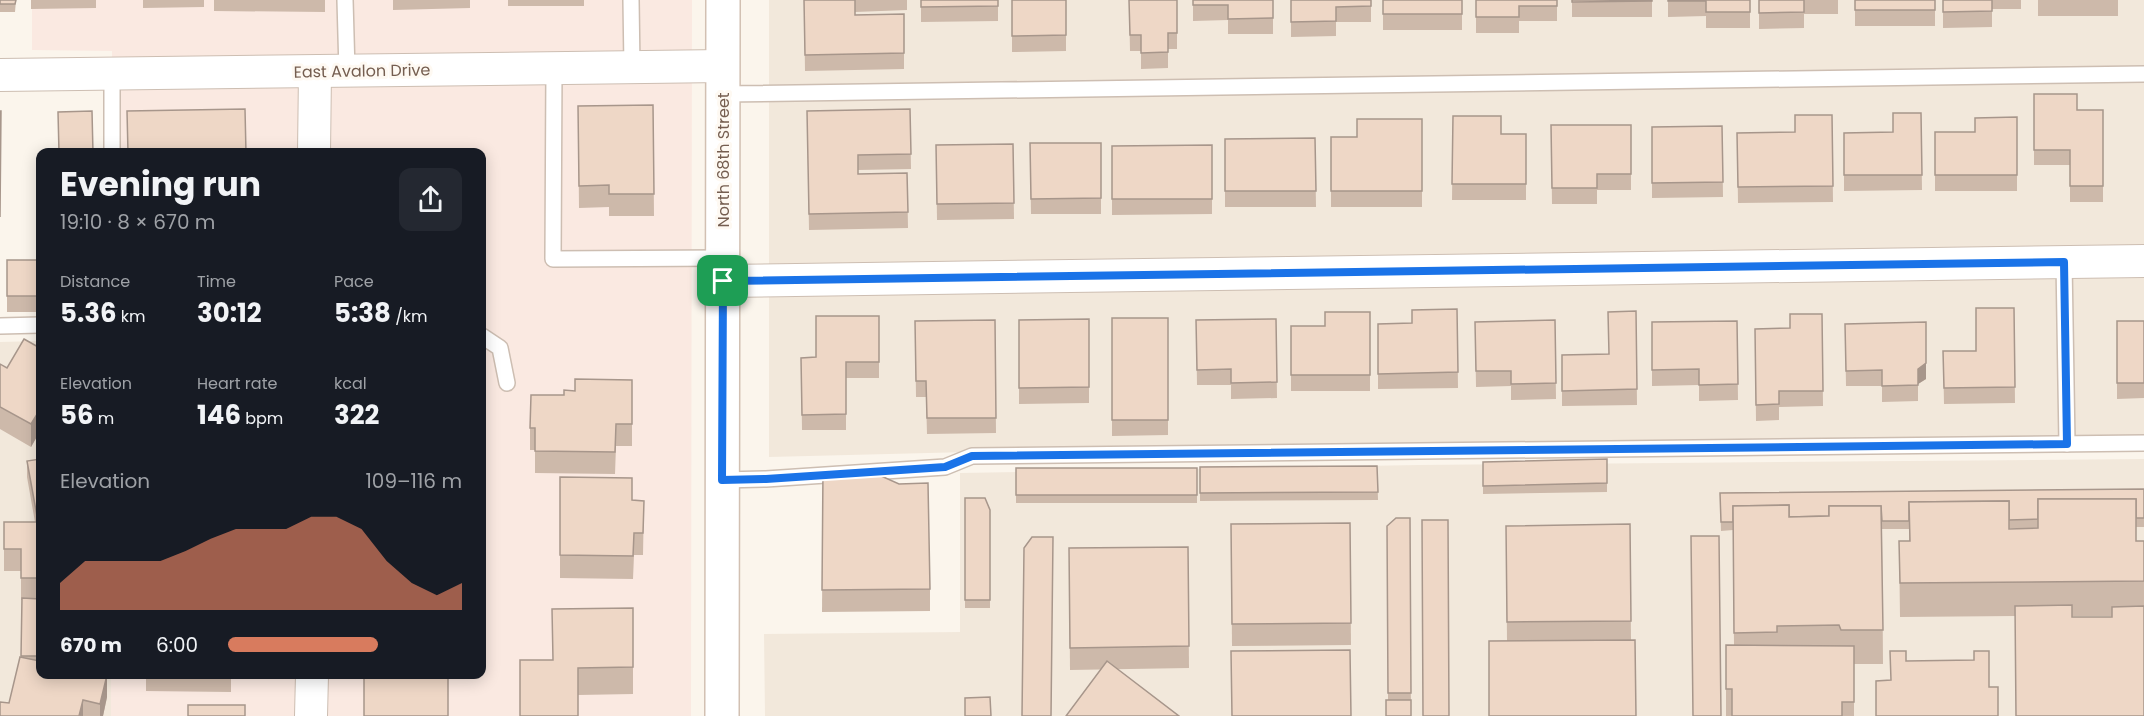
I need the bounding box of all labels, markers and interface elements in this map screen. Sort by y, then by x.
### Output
street label: East Avalon Drive [293,58,431,84]
street label: North 68th Street [712,92,735,228]
text: Evening run [60,161,261,208]
button: share [399,168,462,231]
text: 19:10 · 8 × 670 m [60,208,215,236]
pin [697,255,748,306]
icon: arrive [706,264,739,297]
text: Distance [60,270,130,293]
text: Time [197,270,236,293]
text: Pace [334,270,374,293]
text: 5.36 [60,295,117,331]
text: 30:12 [197,295,262,331]
text: 5:38 [334,295,391,331]
text: km [117,305,146,328]
text: /km [391,305,427,328]
text: Elevation [60,372,132,395]
text: Heart rate [197,372,277,395]
text: kcal [334,372,367,395]
text: 56 [60,397,93,433]
text: 146 [197,397,241,433]
text: 322 [334,397,379,433]
text: m [93,407,114,430]
text: bpm [241,407,283,430]
text: Elevation [60,467,150,495]
text: 109–116 m [365,467,462,495]
text: 670 m [60,631,122,659]
text: 6:00 [156,631,198,659]

